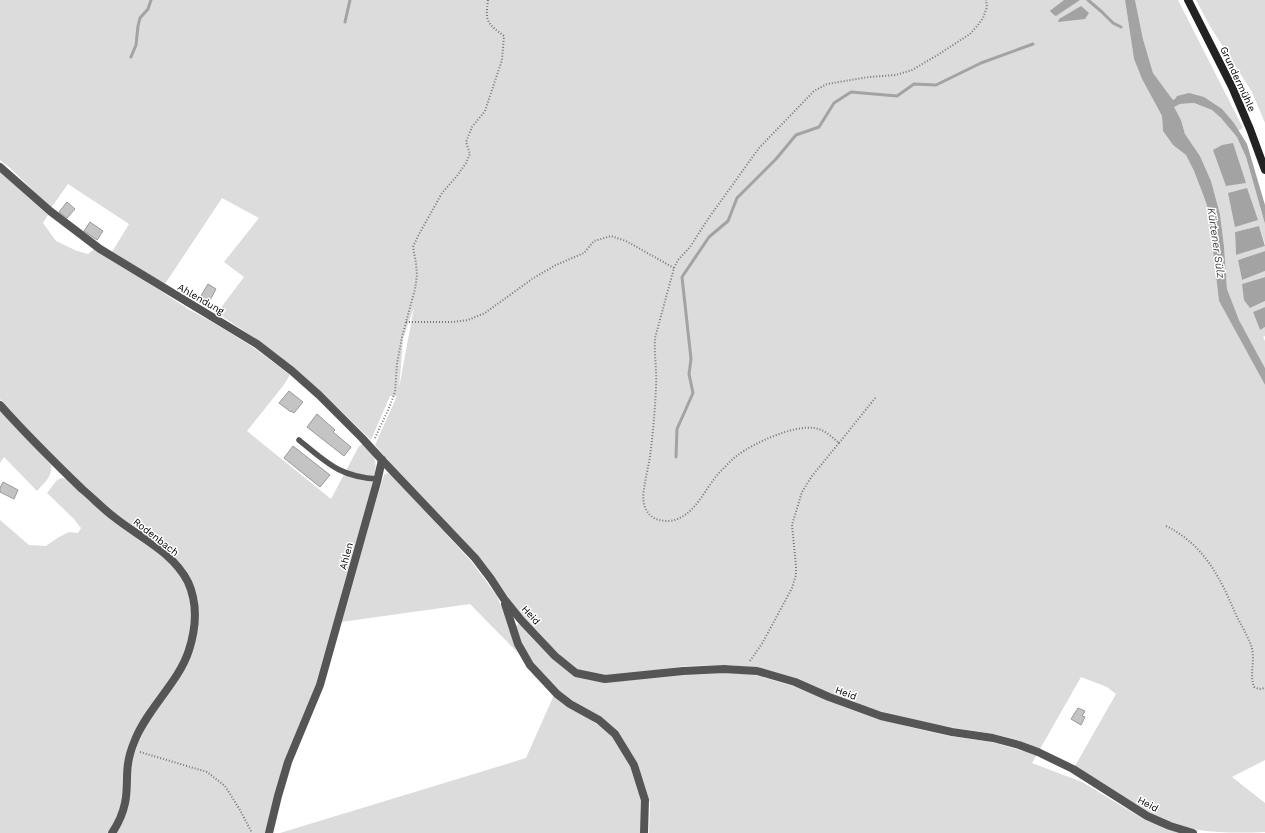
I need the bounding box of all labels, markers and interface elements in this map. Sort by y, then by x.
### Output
street label: Grundermühle [1218,45,1258,113]
water label: Kürtener Sülz [1205,207,1227,279]
street label: Ahlendung [176,281,227,317]
street label: Rodenbach [131,516,181,558]
street label: Ahlen [337,541,355,571]
street label: Heid [520,603,542,627]
street label: Heid [834,684,858,702]
street label: Heid [1136,794,1160,814]

